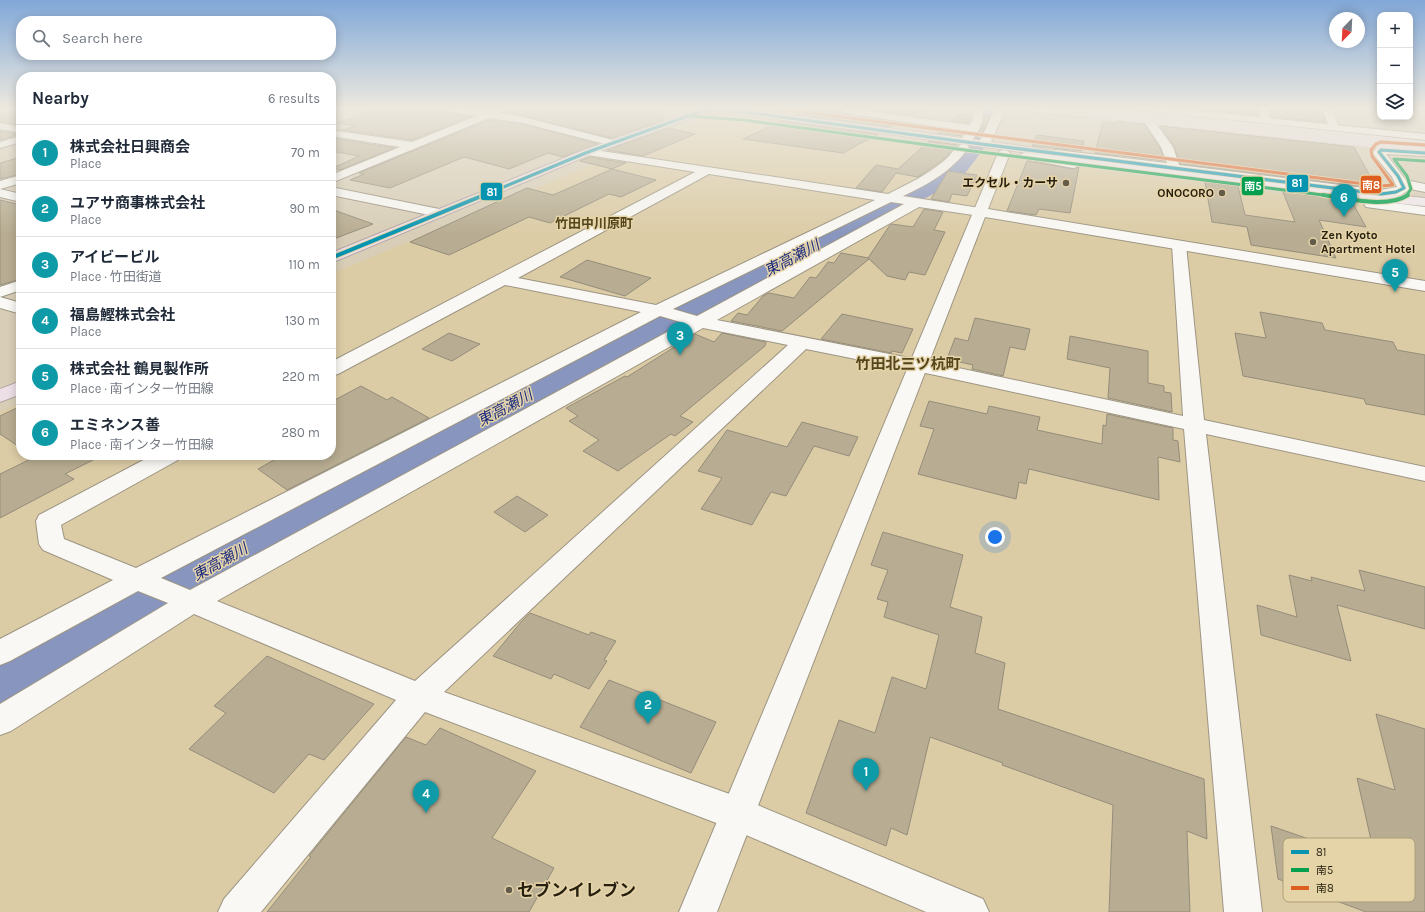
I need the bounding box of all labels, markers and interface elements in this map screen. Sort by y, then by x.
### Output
north arrow [1329,12,1365,48]
map controls [1377,12,1413,120]
button: + [1377,12,1413,48]
search box [16,16,336,60]
icon: search [30,27,52,49]
text: Search here [62,29,143,47]
button: − [1377,48,1413,84]
button: layers [1377,84,1413,120]
text: Nearby [32,88,89,108]
text: 6 results [268,91,320,106]
text: 株式会社日興商会 [70,138,190,156]
text: 1 [43,145,47,160]
text: 70 m [291,145,320,160]
text: Place [70,156,101,171]
line badge: 81 [1286,174,1309,193]
line badge: 南8 [1360,175,1382,194]
place label: エクセル・カーサ [962,176,1058,190]
line badge: 南5 [1241,176,1264,196]
text: 81 [1291,177,1303,190]
marker: エクセル・カーサ [1061,178,1071,188]
text: 南8 [1362,179,1380,192]
text: 南5 [1244,180,1262,193]
line badge: 81 [480,182,503,201]
pin: 6 [1331,184,1357,217]
text: 81 [486,186,498,199]
place label: ONOCORO [1157,186,1214,200]
marker: ONOCORO [1217,188,1227,198]
text: ユアサ商事株式会社 [70,194,205,212]
text: 2 [41,201,49,216]
text: 90 m [289,201,320,216]
text: Place [70,212,101,227]
district label: 竹田中川原町 [555,216,633,231]
place label: Zen Kyoto Apartment Hotel [1321,228,1415,256]
water label: 東高瀬川 [761,235,824,280]
marker: Zen Kyoto Apartment Hotel [1308,237,1318,247]
text: アイビービル [70,248,159,266]
text: 3 [41,257,49,272]
text: 110 m [288,257,320,272]
pin: 5 [1382,259,1408,292]
text: Place · 竹田街道 [70,269,162,284]
text: 福島鰹株式会社 [70,306,175,324]
text: 4 [41,313,49,328]
text: 130 m [285,313,320,328]
pin: 3 [667,322,693,355]
text: Place [70,324,101,339]
district label: 竹田北三ツ杭町 [855,355,961,373]
text: 株式会社 鶴見製作所 [70,360,209,378]
text: 5 [41,369,49,384]
text: 220 m [282,369,320,384]
text: Place · 南インター竹田線 [70,381,214,396]
water label: 東高瀬川 [474,385,537,430]
text: エミネンス善 [70,416,160,434]
text: 6 [41,425,49,440]
text: 280 m [282,425,320,440]
text: Place · 南インター竹田線 [70,437,214,452]
your location [985,527,1005,547]
water label: 東高瀬川 [189,539,252,584]
pin: 2 [635,691,661,724]
pin: 1 [853,758,879,791]
pin: 4 [413,780,439,813]
legend [1283,838,1415,902]
text: 81 [1316,846,1326,859]
text: 南5 [1316,864,1333,877]
place label: セブンイレブン [517,880,636,900]
text: 南8 [1316,882,1334,895]
marker: セブンイレブン [504,885,514,895]

